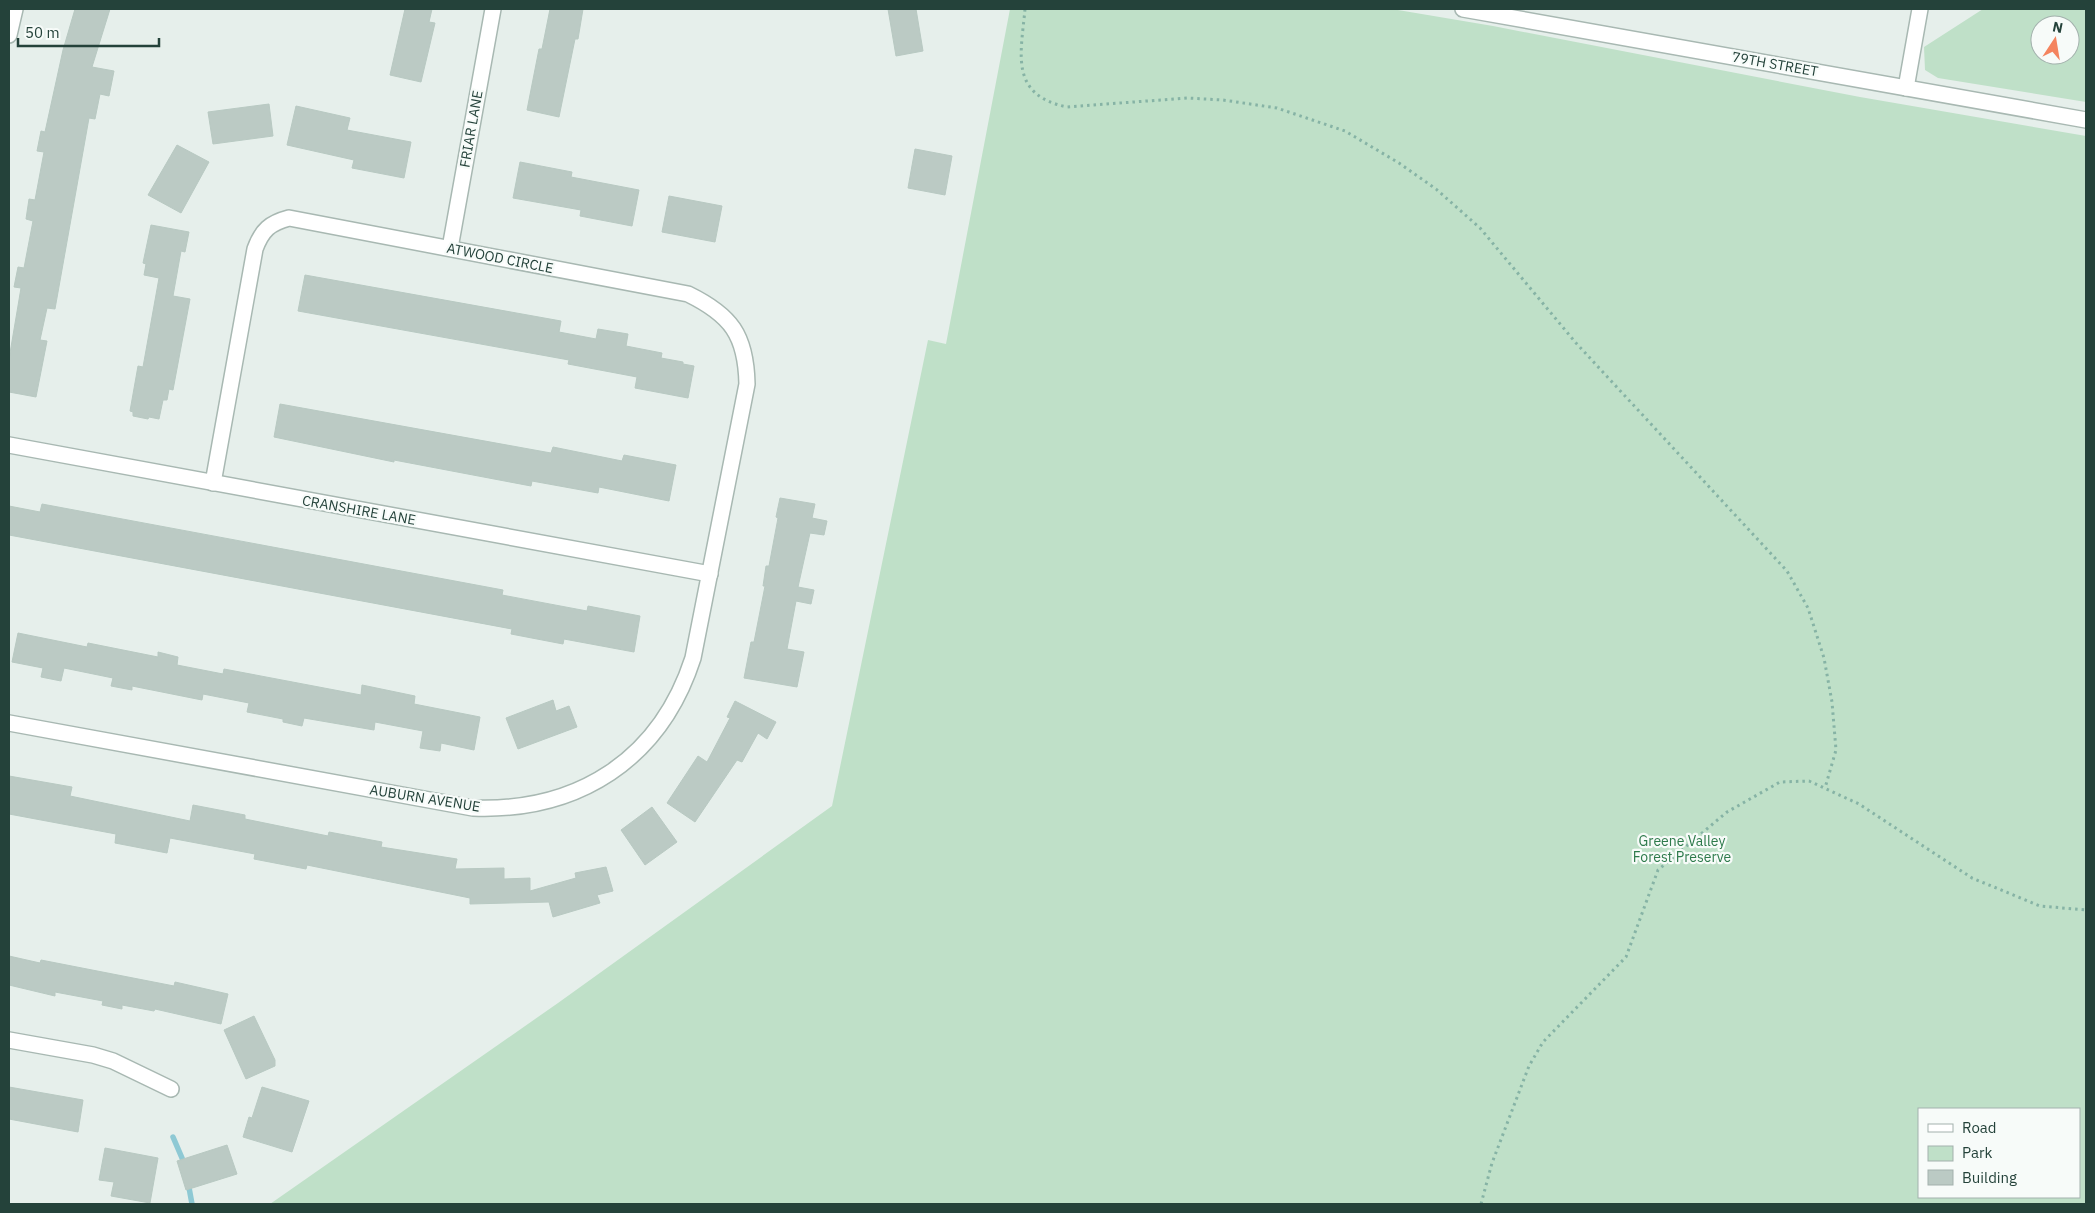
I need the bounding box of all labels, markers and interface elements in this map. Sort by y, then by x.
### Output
scale bar [18,15,159,47]
north arrow [2030,15,2080,65]
text: N [2051,17,2065,37]
text: 50 m [25,23,60,42]
street label: 79TH STREET [1730,48,1820,80]
street label: FRIAR LANE [455,89,487,169]
street label: ATWOOD CIRCLE [445,239,555,277]
street label: CRANSHIRE LANE [301,491,417,529]
street label: AUBURN AVENUE [368,780,482,816]
park label: Greene Valley Forest Preserve [1633,832,1731,866]
legend [1918,1108,2080,1198]
text: Road [1962,1118,1997,1137]
text: Park [1962,1143,1992,1162]
text: Building [1962,1168,2017,1187]

